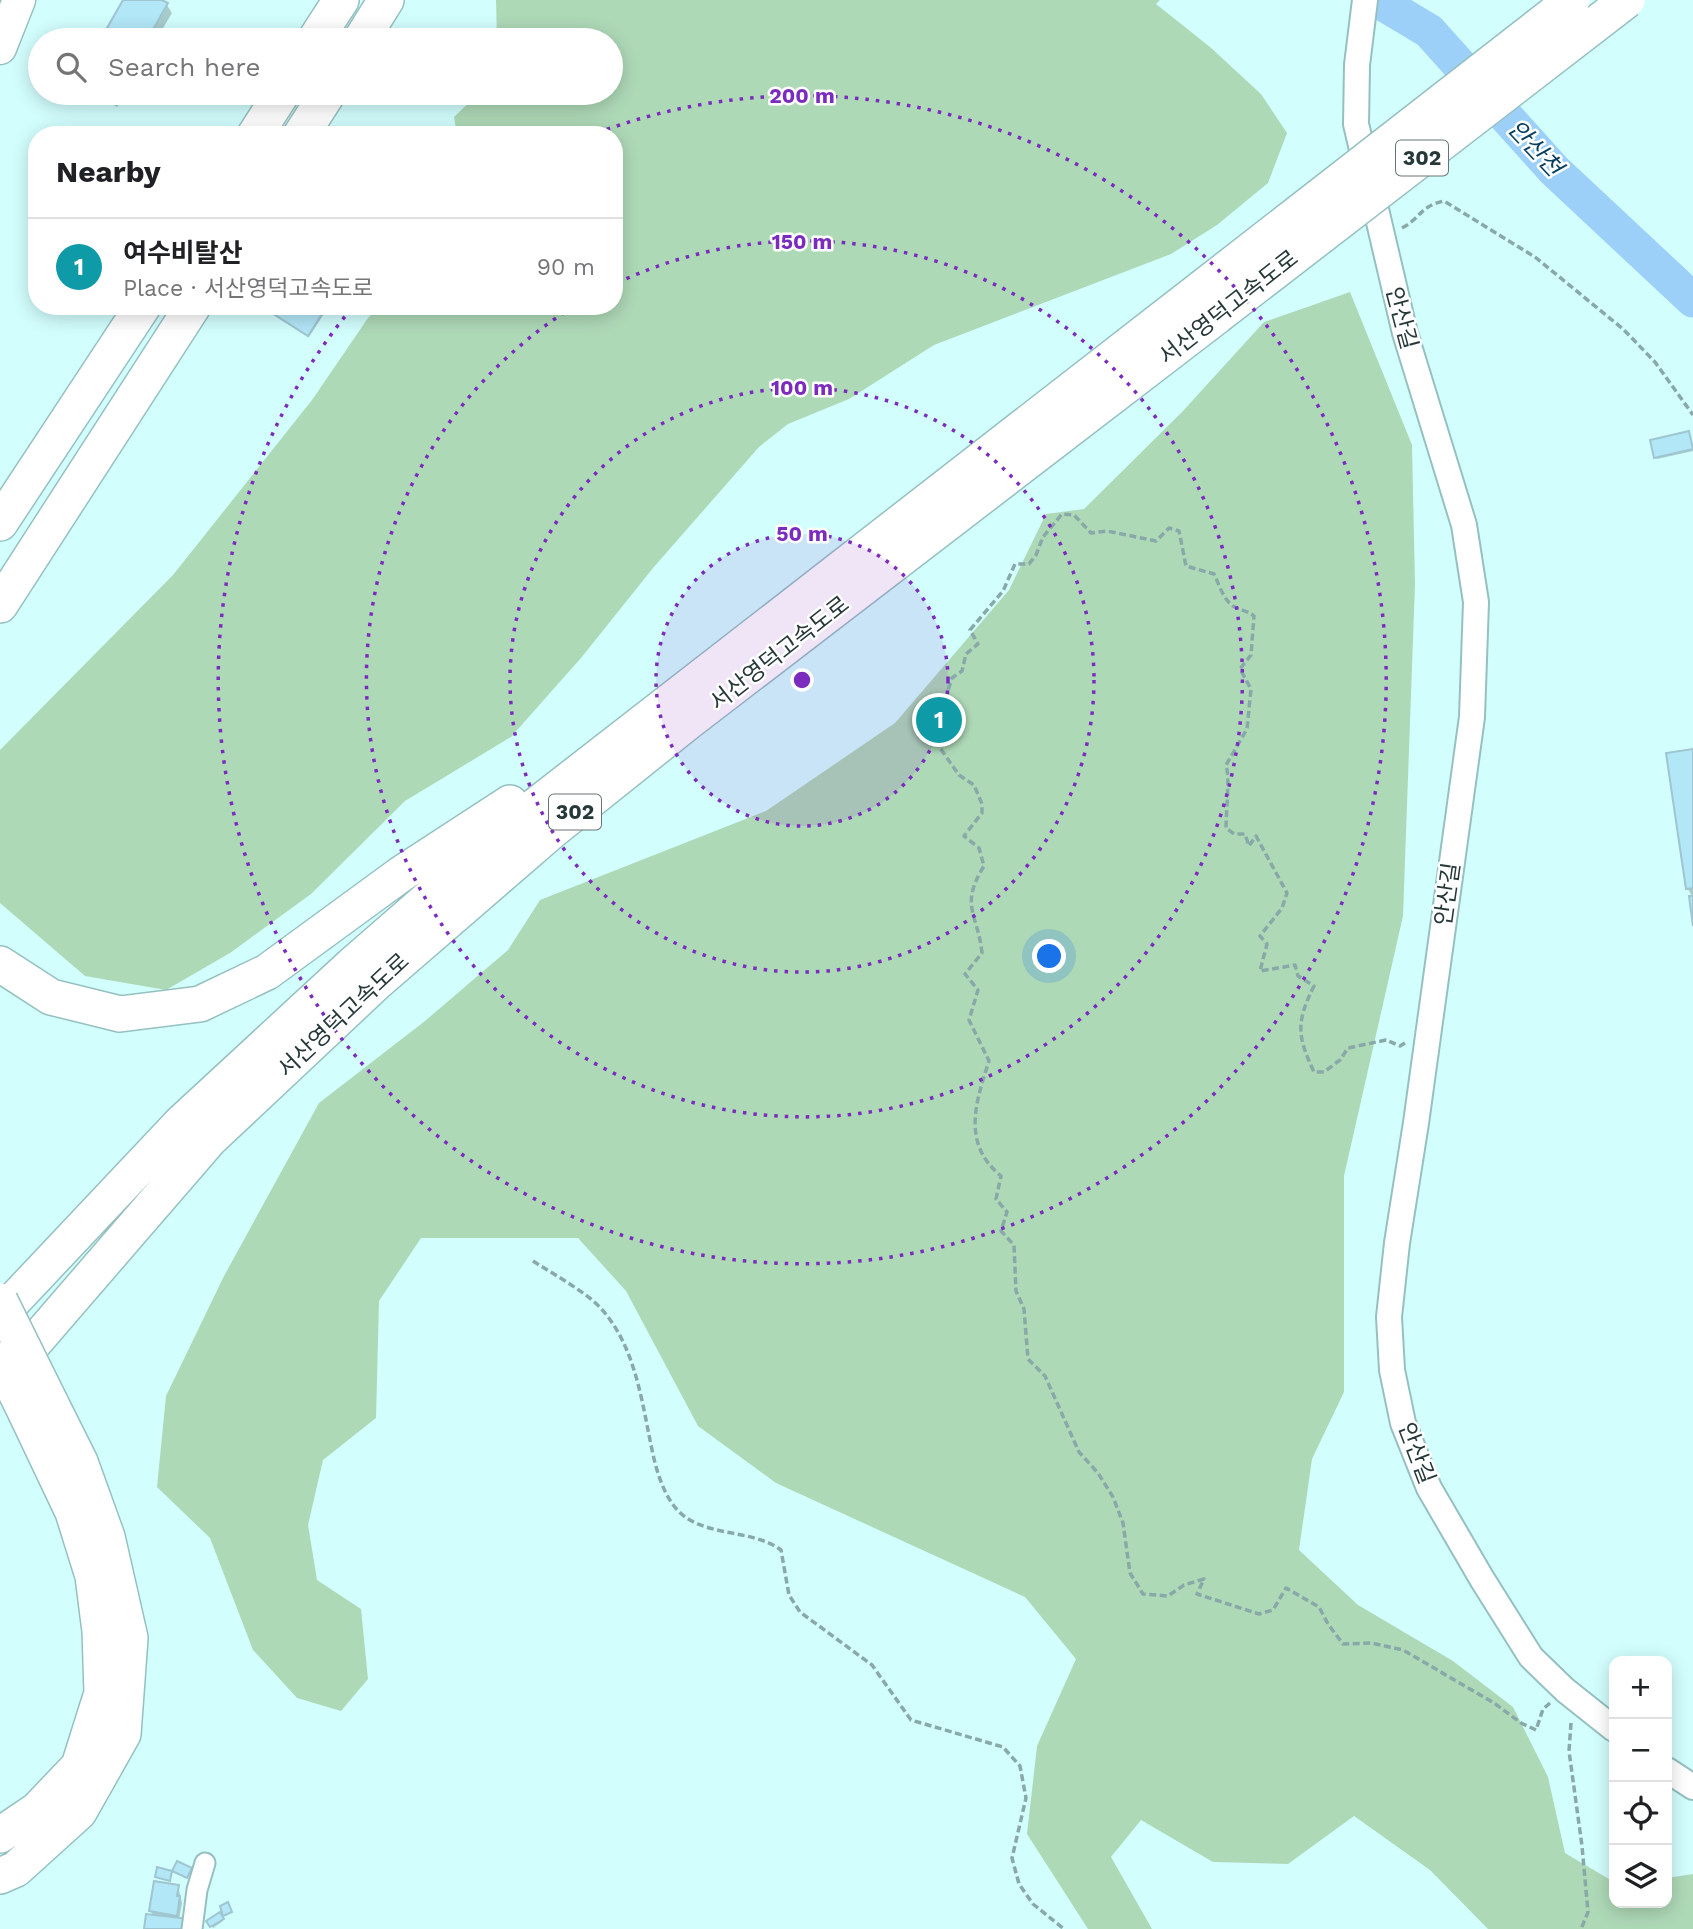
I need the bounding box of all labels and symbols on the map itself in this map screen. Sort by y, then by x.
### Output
text: 200 m [769,83,835,108]
water label: 안산천 [1502,114,1570,184]
road number: 302 [1396,140,1448,176]
text: 150 m [772,229,832,254]
street label: 서산영덕고속도로 [1153,245,1303,370]
street label: 안산길 [1380,284,1423,352]
text: 100 m [771,375,833,400]
text: 50 m [776,521,828,546]
street label: 서산영덕고속도로 [704,591,854,716]
centre of rings [790,668,814,692]
pin: 1 [916,694,962,746]
road number: 302 [549,794,601,830]
street label: 안산길 [1430,861,1465,927]
your location [1032,939,1066,973]
street label: 서산영덕고속도로 [272,948,414,1083]
street label: 안산길 [1393,1419,1441,1488]

